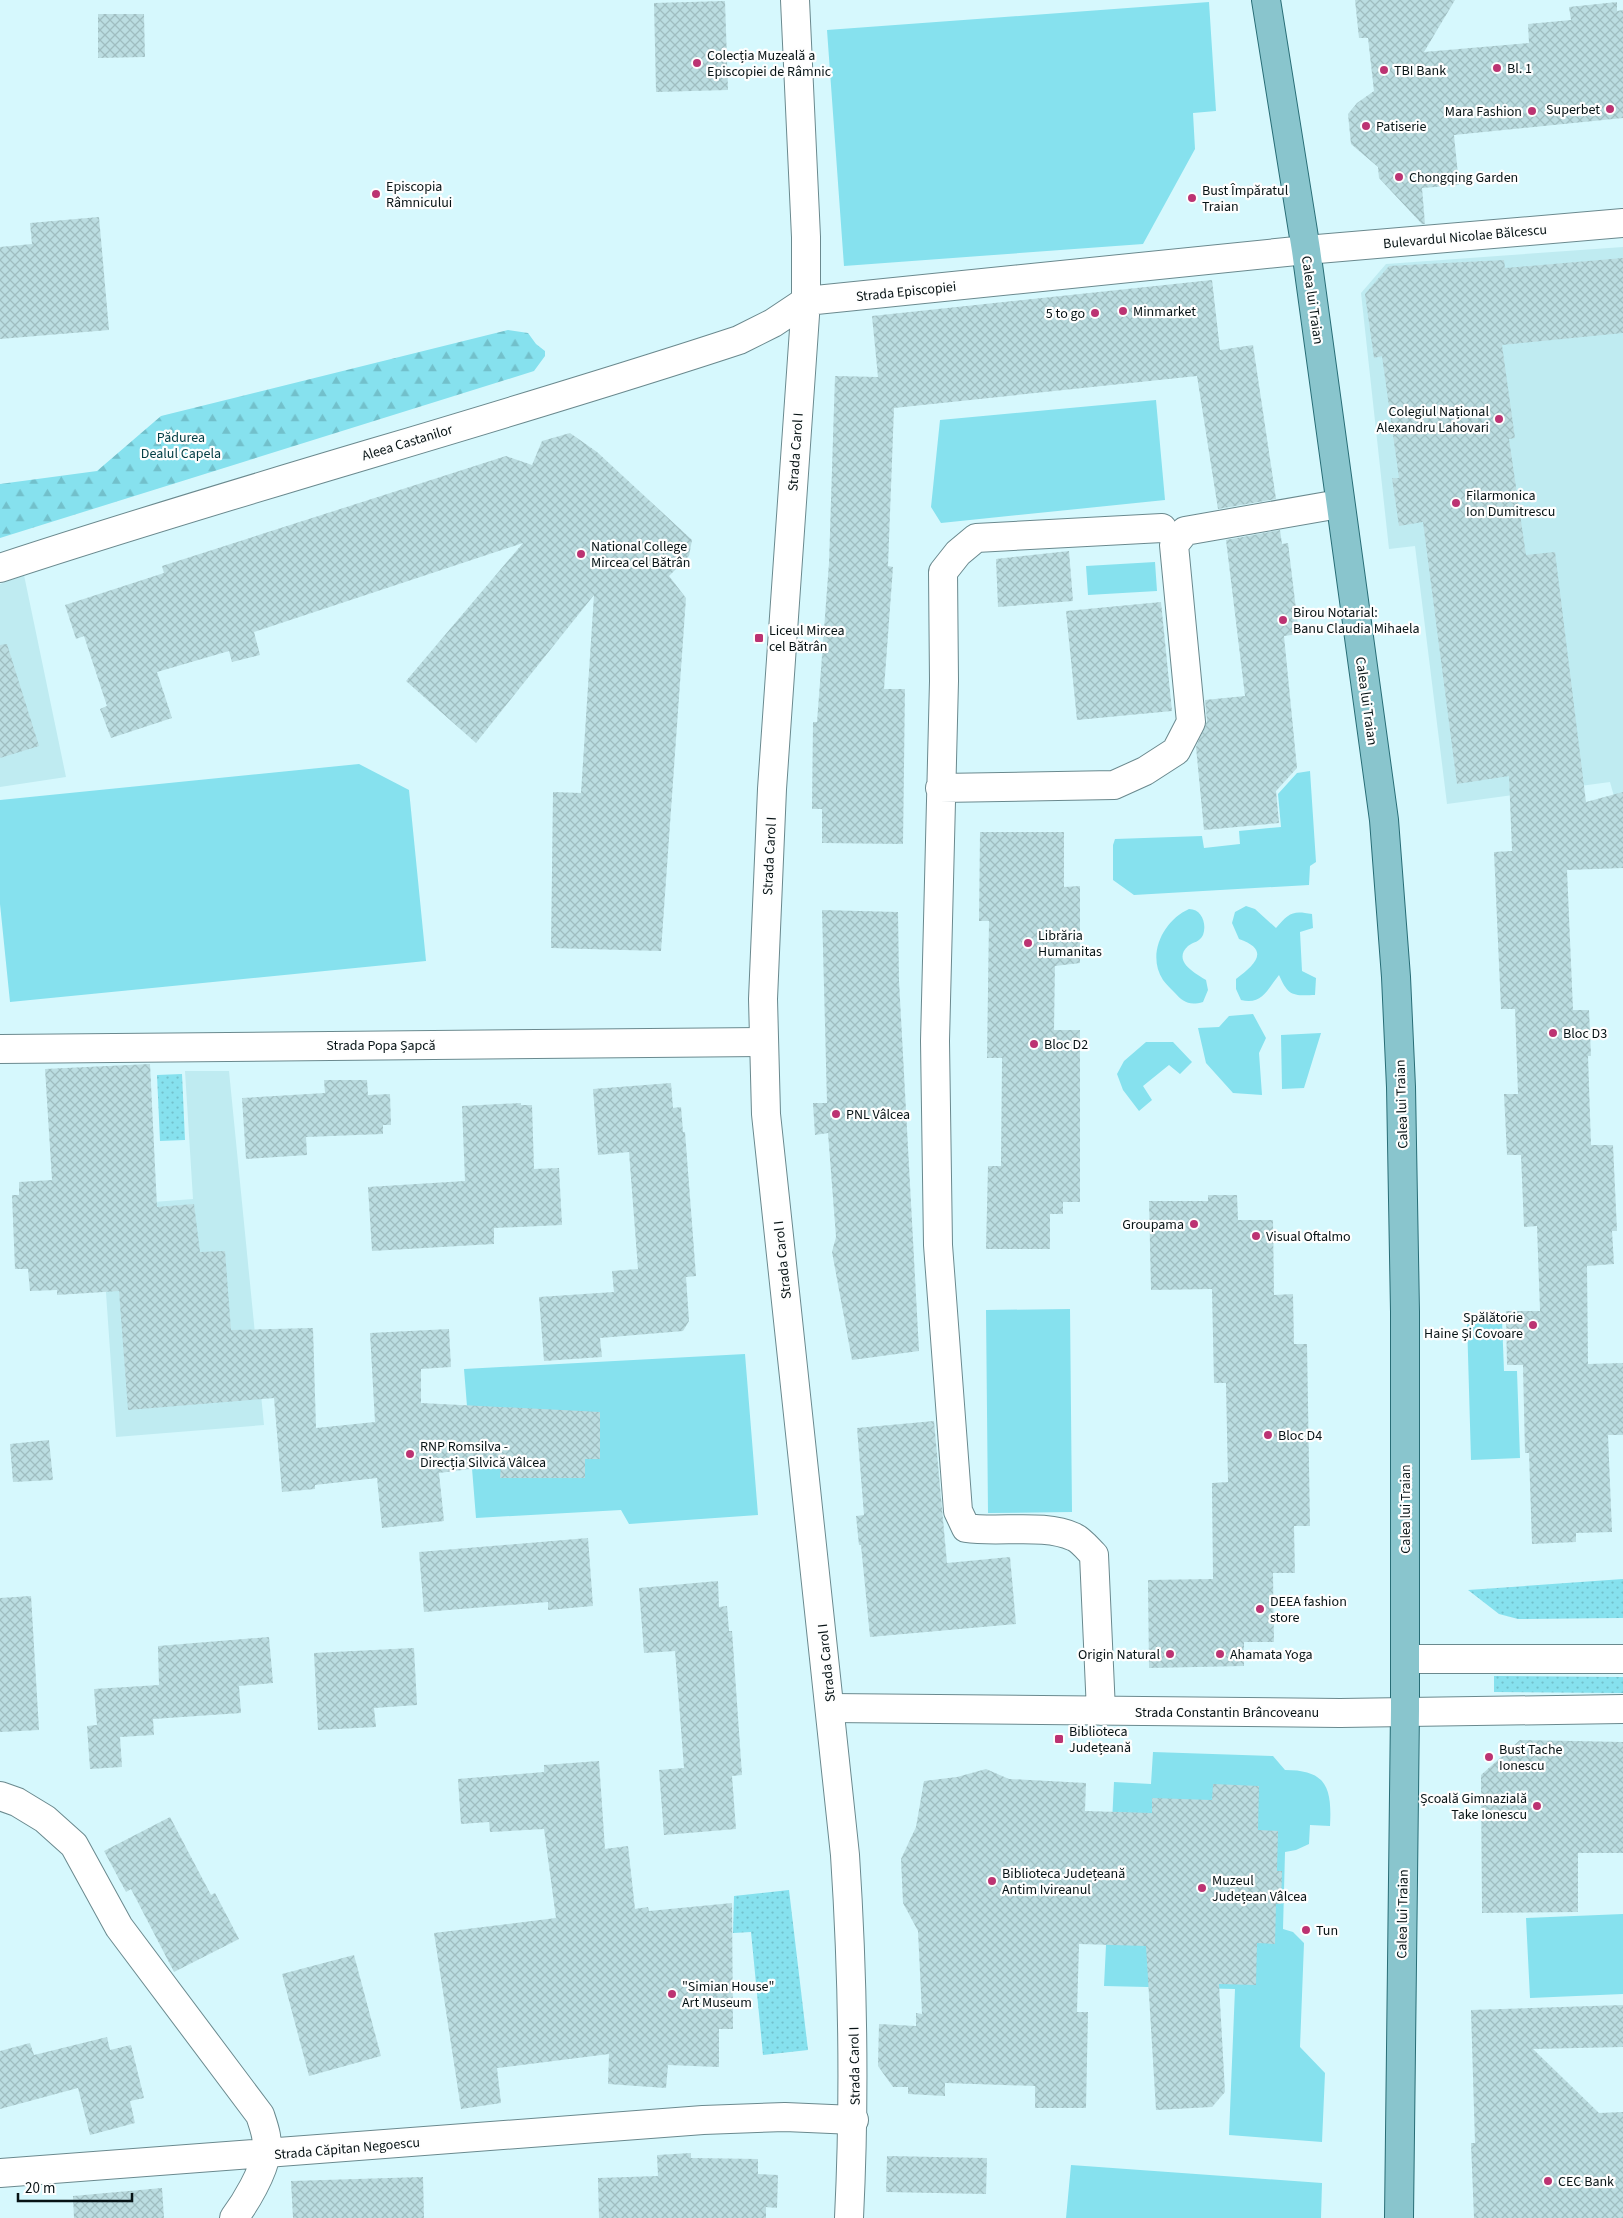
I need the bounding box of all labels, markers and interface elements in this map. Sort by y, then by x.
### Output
place label: Colecția Muzeală a Episcopiei de Râmnic [707,46,832,82]
marker: Colecția Muzeală a Episcopiei de Râmnic [691,57,703,69]
place label: Bl. 1 [1507,59,1532,79]
place label: TBI Bank [1394,61,1446,81]
marker: Bl. 1 [1491,62,1503,74]
marker: TBI Bank [1378,64,1390,76]
place label: Superbet [1546,100,1600,120]
place label: Mara Fashion [1445,102,1522,122]
marker: Superbet [1604,103,1616,115]
marker: Mara Fashion [1526,105,1538,117]
place label: Patiserie [1376,117,1426,137]
marker: Patiserie [1360,120,1372,132]
place label: Chongqing Garden [1409,168,1518,188]
marker: Chongqing Garden [1393,171,1405,183]
place label: Episcopia Râmnicului [386,177,452,213]
place label: Bust Împăratul Traian [1202,181,1289,217]
marker: Episcopia Râmnicului [370,188,382,200]
marker: Bust Împăratul Traian [1186,192,1198,204]
street label: Bulevardul Nicolae Bălcescu [1382,220,1548,254]
street label: Calea lui Traian [1296,255,1328,346]
street label: Strada Episcopiei [855,277,957,307]
place label: Minmarket [1133,302,1196,322]
place label: 5 to go [1046,304,1085,324]
marker: Minmarket [1117,305,1129,317]
marker: 5 to go [1089,307,1101,319]
place label: Colegiul Național Alexandru Lahovari [1376,402,1489,438]
street label: Strada Carol I [783,412,809,492]
marker: Colegiul Național Alexandru Lahovari [1493,413,1505,425]
street label: Aleea Castanilor [359,420,455,466]
park label: Pădurea Dealul Capela [141,428,221,464]
place label: Filarmonica Ion Dumitrescu [1466,486,1555,522]
marker: Filarmonica Ion Dumitrescu [1450,497,1462,509]
place label: National College Mircea cel Bătrân [591,537,691,573]
marker: National College Mircea cel Bătrân [575,548,587,560]
place label: Birou Notarial: Banu Claudia Mihaela [1293,603,1420,639]
marker: Birou Notarial: Banu Claudia Mihaela [1277,614,1289,626]
place label: Liceul Mircea cel Bătrân [769,621,845,657]
marker: Liceul Mircea cel Bătrân [753,632,765,644]
street label: Calea lui Traian [1350,656,1382,747]
street label: Strada Carol I [758,816,782,896]
place label: Librăria Humanitas [1038,926,1102,962]
marker: Librăria Humanitas [1022,937,1034,949]
place label: Bloc D3 [1563,1024,1607,1044]
marker: Bloc D3 [1547,1027,1559,1039]
place label: Bloc D2 [1044,1035,1088,1055]
street label: Strada Popa Șapcă [326,1036,436,1056]
marker: Bloc D2 [1028,1038,1040,1050]
street label: Calea lui Traian [1390,1059,1414,1149]
place label: PNL Vâlcea [846,1105,910,1125]
marker: PNL Vâlcea [830,1108,842,1120]
place label: Groupama [1122,1215,1184,1235]
marker: Groupama [1188,1218,1200,1230]
street label: Strada Carol I [769,1220,797,1300]
place label: Visual Oftalmo [1266,1227,1351,1247]
marker: Visual Oftalmo [1250,1230,1262,1242]
place label: Spălătorie Haine Și Covoare [1424,1308,1523,1344]
marker: Spălătorie Haine Și Covoare [1527,1319,1539,1331]
place label: Bloc D4 [1278,1426,1322,1446]
marker: Bloc D4 [1262,1429,1274,1441]
place label: RNP Romsilva - Direcția Silvică Vâlcea [420,1437,546,1473]
marker: RNP Romsilva - Direcția Silvică Vâlcea [404,1448,416,1460]
street label: Calea lui Traian [1396,1464,1416,1554]
place label: DEEA fashion store [1270,1592,1347,1628]
marker: DEEA fashion store [1254,1603,1266,1615]
street label: Strada Carol I [813,1623,841,1703]
place label: Origin Natural [1078,1645,1160,1665]
place label: Ahamata Yoga [1230,1645,1313,1665]
marker: Origin Natural [1164,1648,1176,1660]
marker: Ahamata Yoga [1214,1648,1226,1660]
street label: Strada Constantin Brâncoveanu [1135,1703,1319,1723]
place label: Biblioteca Județeană [1069,1722,1131,1758]
marker: Biblioteca Județeană [1053,1733,1065,1745]
place label: Bust Tache Ionescu [1499,1740,1563,1776]
marker: Bust Tache Ionescu [1483,1751,1495,1763]
place label: Școală Gimnazială Take Ionescu [1420,1789,1527,1825]
marker: Școală Gimnazială Take Ionescu [1531,1800,1543,1812]
place label: Biblioteca Județeană Antim Ivireanul [1002,1864,1125,1900]
street label: Calea lui Traian [1392,1869,1414,1959]
place label: Muzeul Județean Vâlcea [1212,1871,1307,1907]
marker: Biblioteca Județeană Antim Ivireanul [986,1875,998,1887]
marker: Muzeul Județean Vâlcea [1196,1882,1208,1894]
place label: Tun [1316,1921,1338,1941]
marker: Tun [1300,1924,1312,1936]
place label: "Simian House" Art Museum [682,1977,774,2013]
marker: "Simian House" Art Museum [666,1988,678,2000]
street label: Strada Carol I [844,2027,866,2105]
street label: Strada Căpitan Negoescu [273,2133,421,2165]
scale bar [18,2170,131,2202]
place label: CEC Bank [1558,2172,1614,2192]
marker: CEC Bank [1542,2175,1554,2187]
text: 20 m [25,2178,55,2199]

